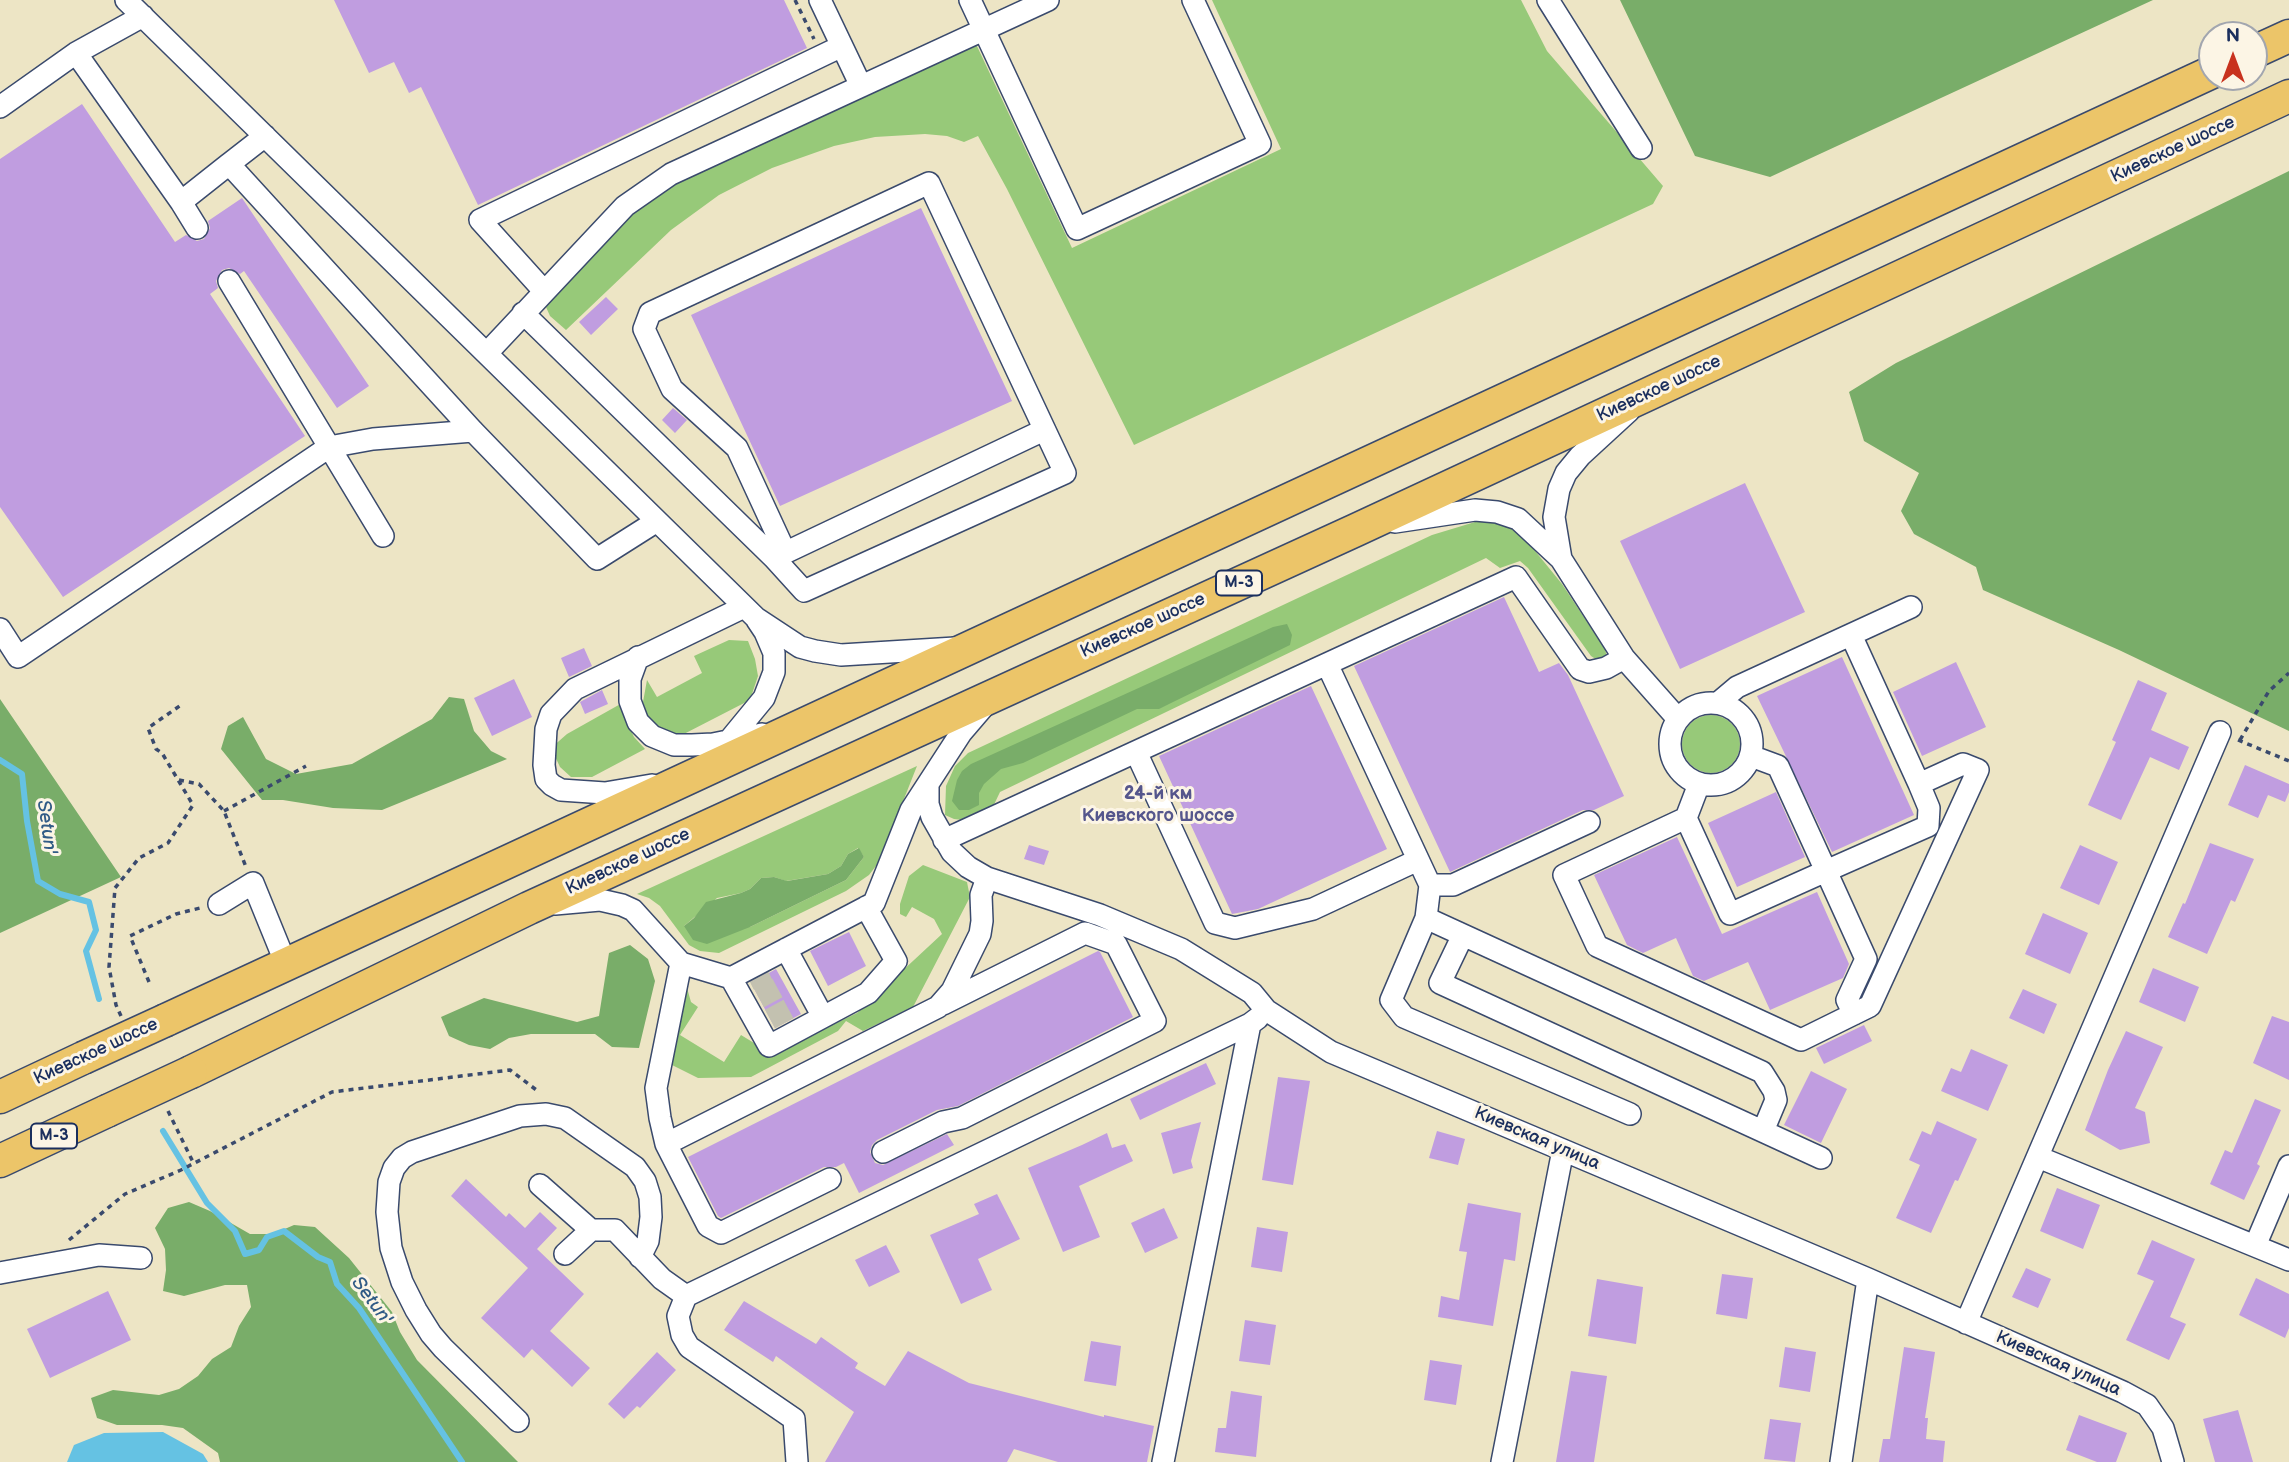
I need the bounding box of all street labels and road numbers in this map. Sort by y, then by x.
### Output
street label: Киевское шоссе [2108,112,2238,188]
street label: Киевское шоссе [1594,351,1724,427]
road number: М-3 [1216,570,1262,596]
street label: Киевское шоссе [1077,589,1209,663]
street label: Киевское шоссе [563,824,693,900]
street label: Киевское шоссе [31,1014,161,1090]
street label: Киевская улица [1471,1103,1603,1175]
road number: М-3 [31,1124,77,1148]
street label: Киевская улица [1992,1327,2124,1401]

